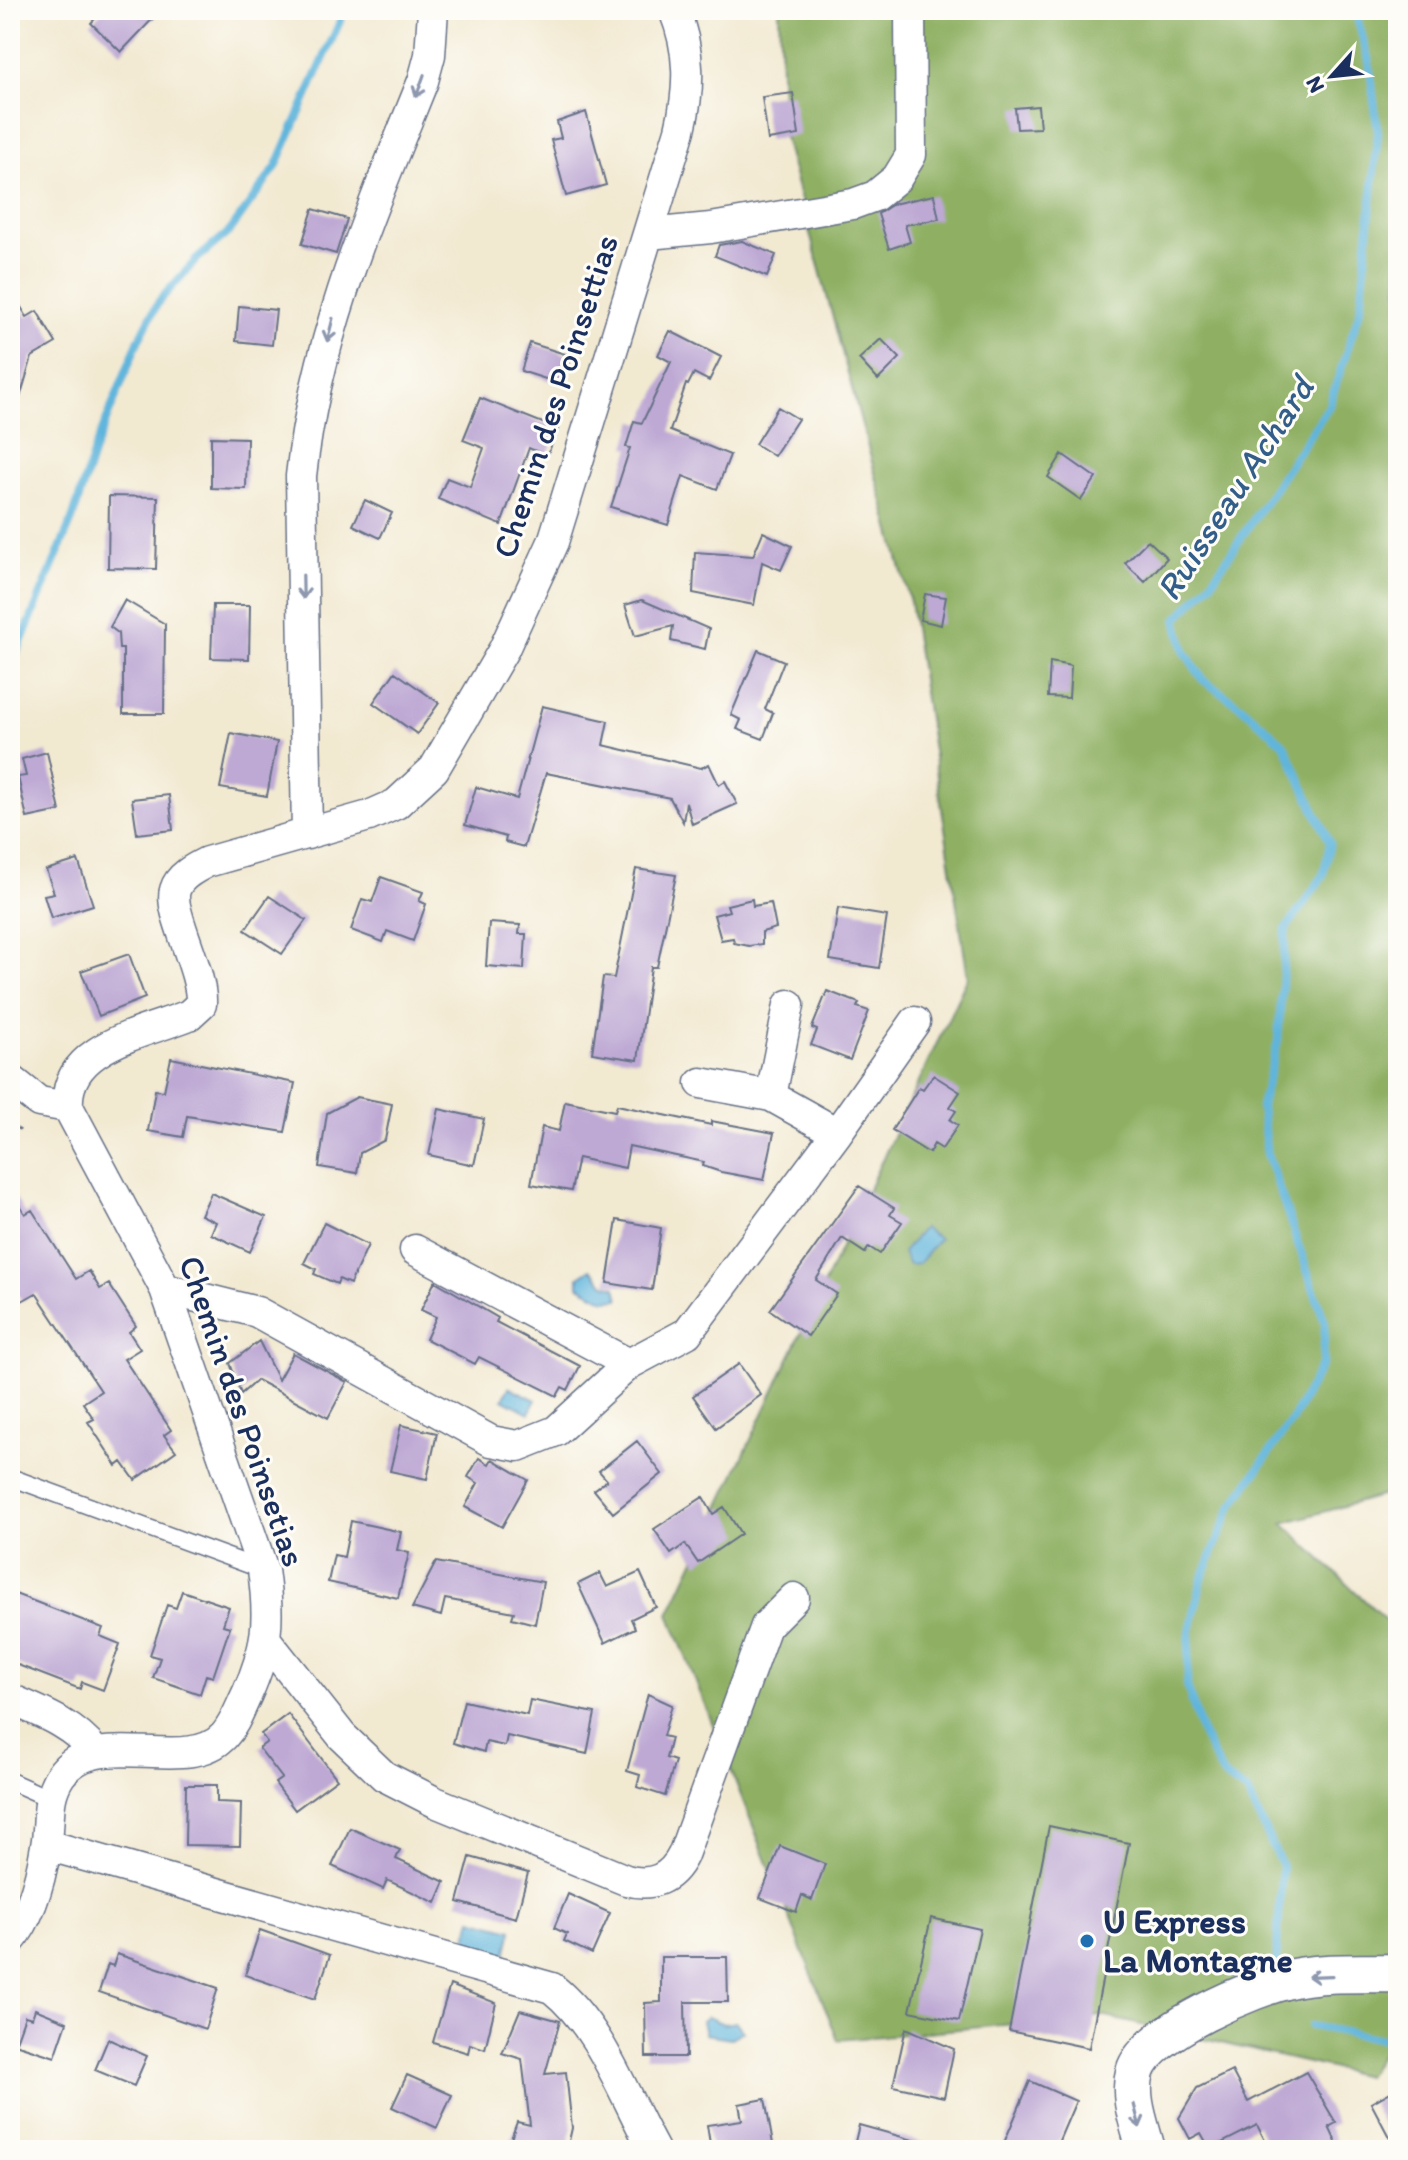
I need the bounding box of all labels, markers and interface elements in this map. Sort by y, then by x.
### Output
north arrow [1292,36,1372,116]
text: N [1299,72,1330,98]
one-way arrow [412,73,426,98]
street label: Chemin des Poinsettias [484,229,627,563]
one-way arrow [322,316,337,342]
water label: Ruisseau Achard [1146,366,1325,608]
one-way arrow [295,573,311,600]
street label: Chemin des Poinsetias [170,1250,315,1572]
place label: U Express La Montagne [1103,1901,1293,1981]
marker: U Express La Montagne [1078,1932,1096,1950]
one-way arrow [1307,1969,1334,1984]
one-way arrow [1130,2102,1145,2128]

